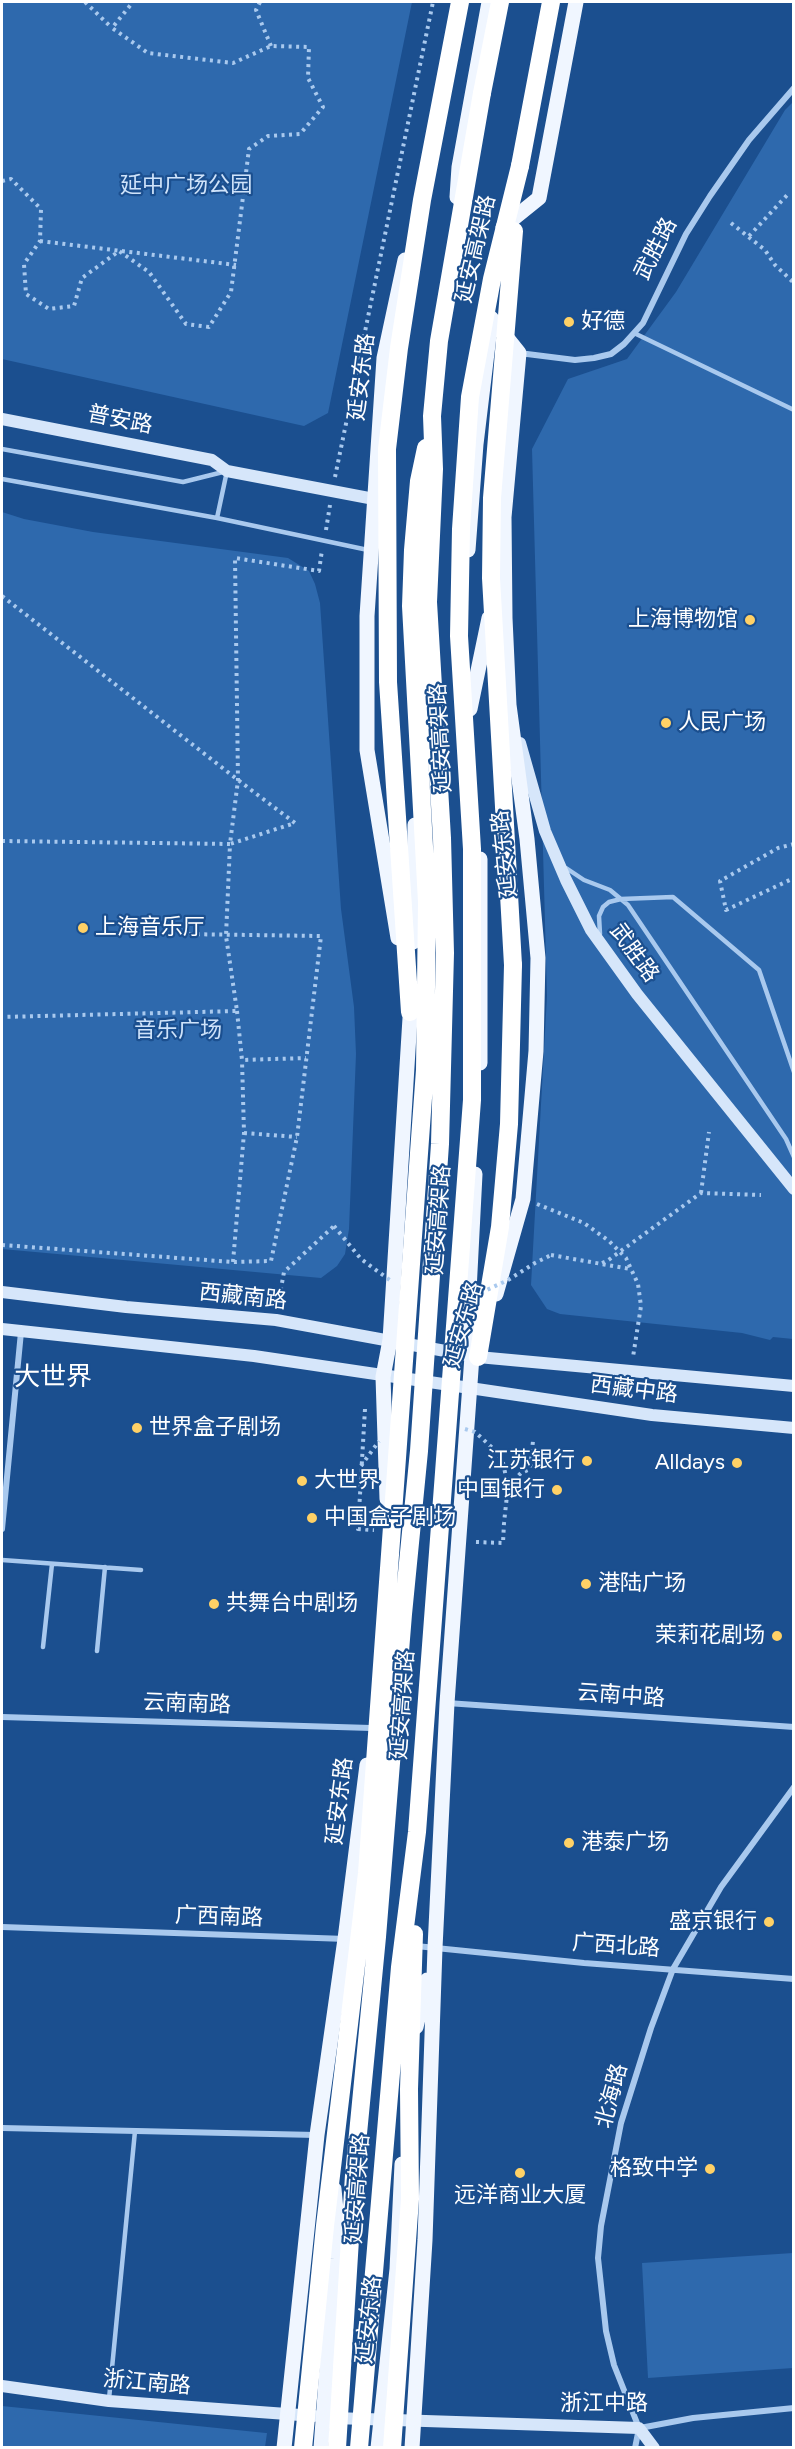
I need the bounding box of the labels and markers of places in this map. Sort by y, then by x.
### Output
place label: 好德 [581,309,625,335]
marker: 好德 [562,315,576,329]
place label: 上海博物馆 [628,607,738,633]
marker: 上海博物馆 [743,613,757,627]
place label: 人民广场 [678,710,766,736]
marker: 人民广场 [659,716,673,730]
place label: 上海音乐厅 [95,915,205,941]
marker: 上海音乐厅 [76,921,90,935]
place label: 世界盒子剧场 [149,1415,281,1441]
marker: 世界盒子剧场 [130,1421,144,1435]
place label: 江苏银行 [487,1448,575,1474]
place label: Alldays [655,1450,725,1476]
marker: 江苏银行 [580,1454,594,1468]
marker: Alldays [730,1456,744,1470]
place label: 大世界 [314,1468,380,1494]
marker: 大世界 [295,1474,309,1488]
place label: 中国银行 [457,1477,545,1503]
marker: 中国银行 [550,1483,564,1497]
place label: 中国盒子剧场 [324,1505,456,1531]
marker: 中国盒子剧场 [305,1511,319,1525]
place label: 港陆广场 [598,1571,686,1597]
marker: 港陆广场 [579,1577,593,1591]
place label: 共舞台中剧场 [226,1591,358,1617]
marker: 共舞台中剧场 [207,1597,221,1611]
place label: 茉莉花剧场 [655,1623,765,1649]
marker: 茉莉花剧场 [770,1629,784,1643]
place label: 港泰广场 [581,1830,669,1856]
marker: 港泰广场 [562,1836,576,1850]
place label: 盛京银行 [669,1909,757,1935]
marker: 盛京银行 [762,1915,776,1929]
place label: 格致中学 [610,2156,698,2182]
marker: 格致中学 [703,2162,717,2176]
marker: 远洋商业大厦 [513,2166,527,2180]
place label: 远洋商业大厦 [454,2183,586,2209]

